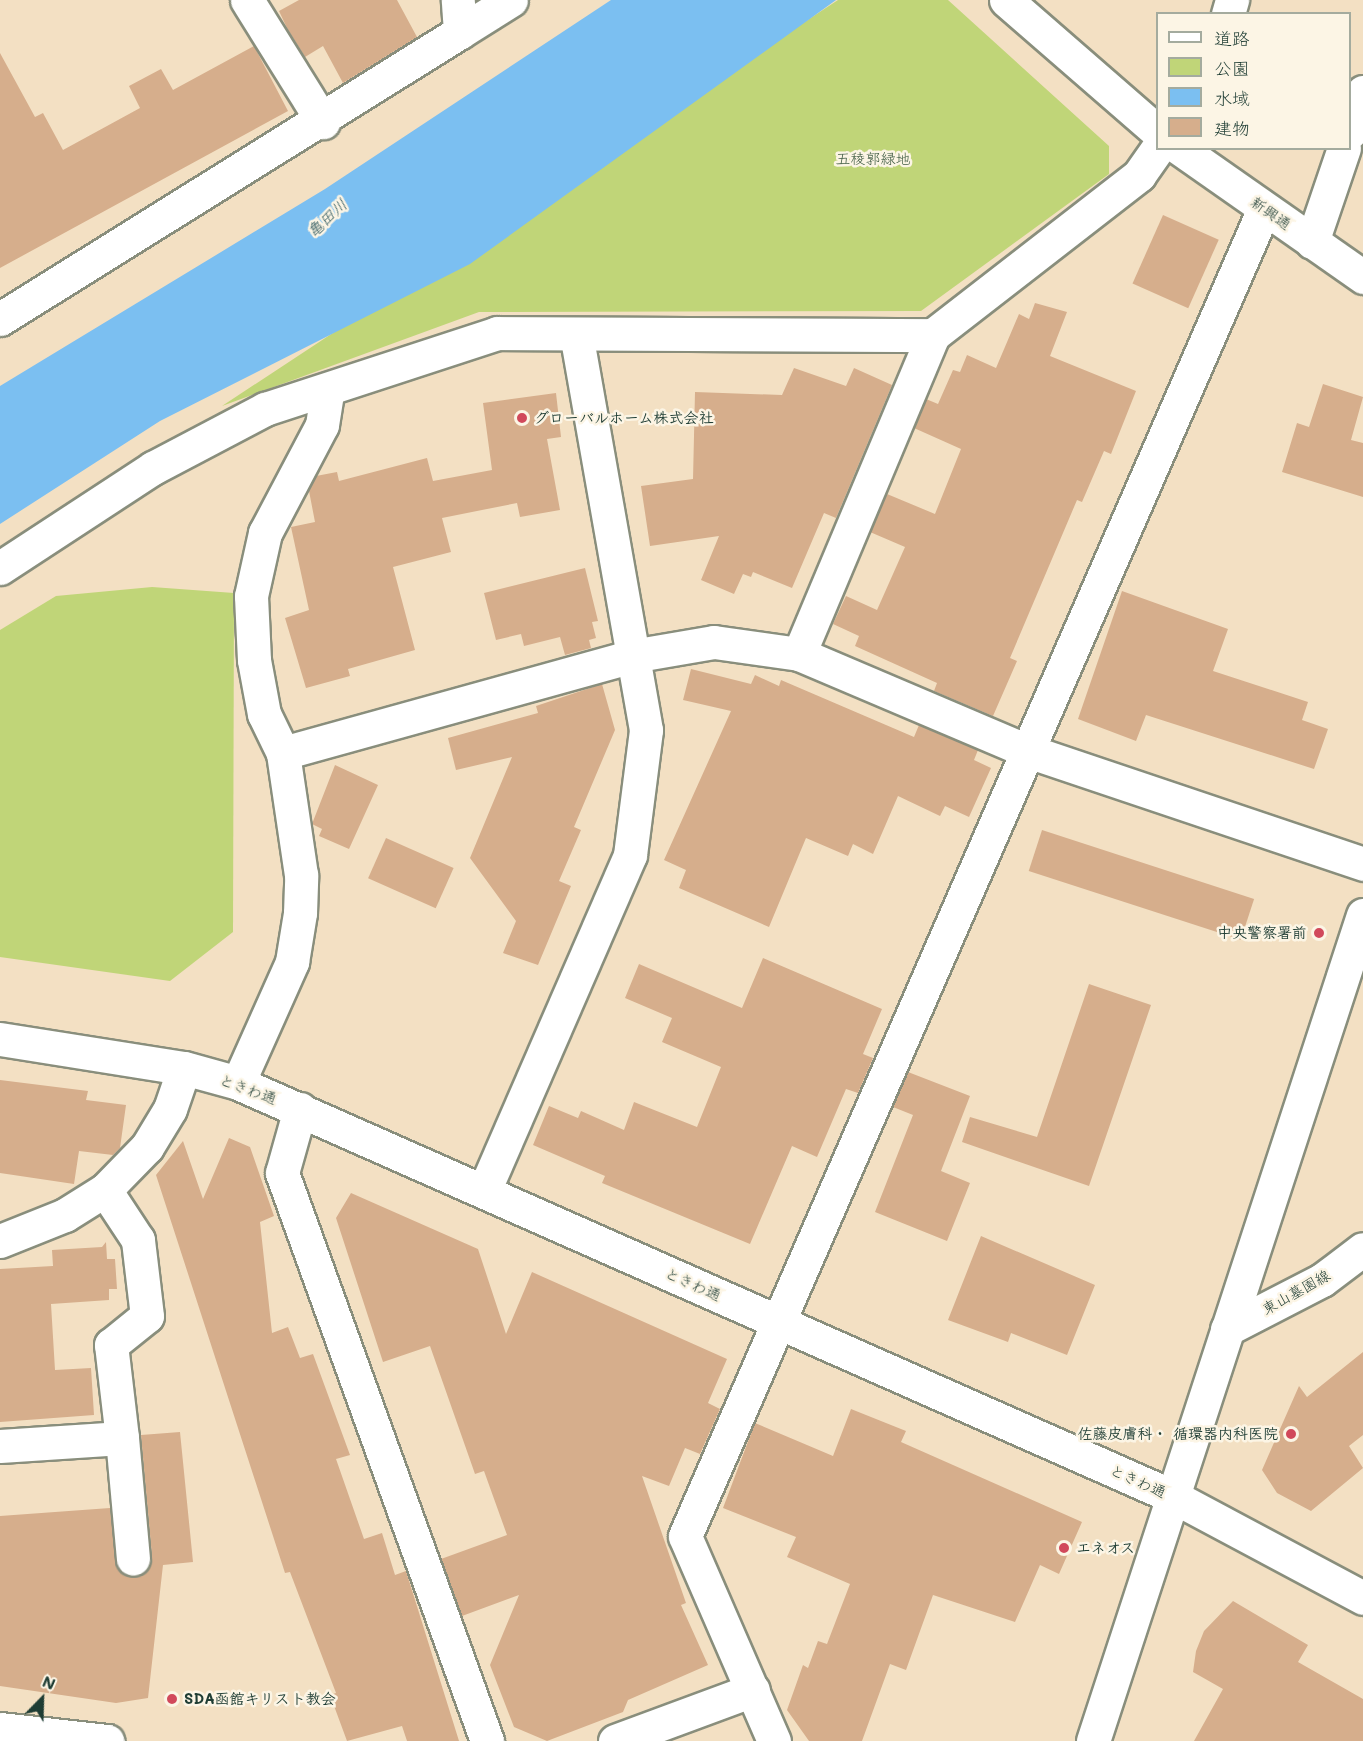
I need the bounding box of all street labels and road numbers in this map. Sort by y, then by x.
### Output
street label: 新興通 [1247,193,1295,233]
street label: ときわ通 [217,1070,279,1108]
street label: ときわ通 [662,1264,724,1304]
street label: 東山墓園線 [1259,1266,1333,1318]
street label: ときわ通 [1107,1461,1169,1501]

